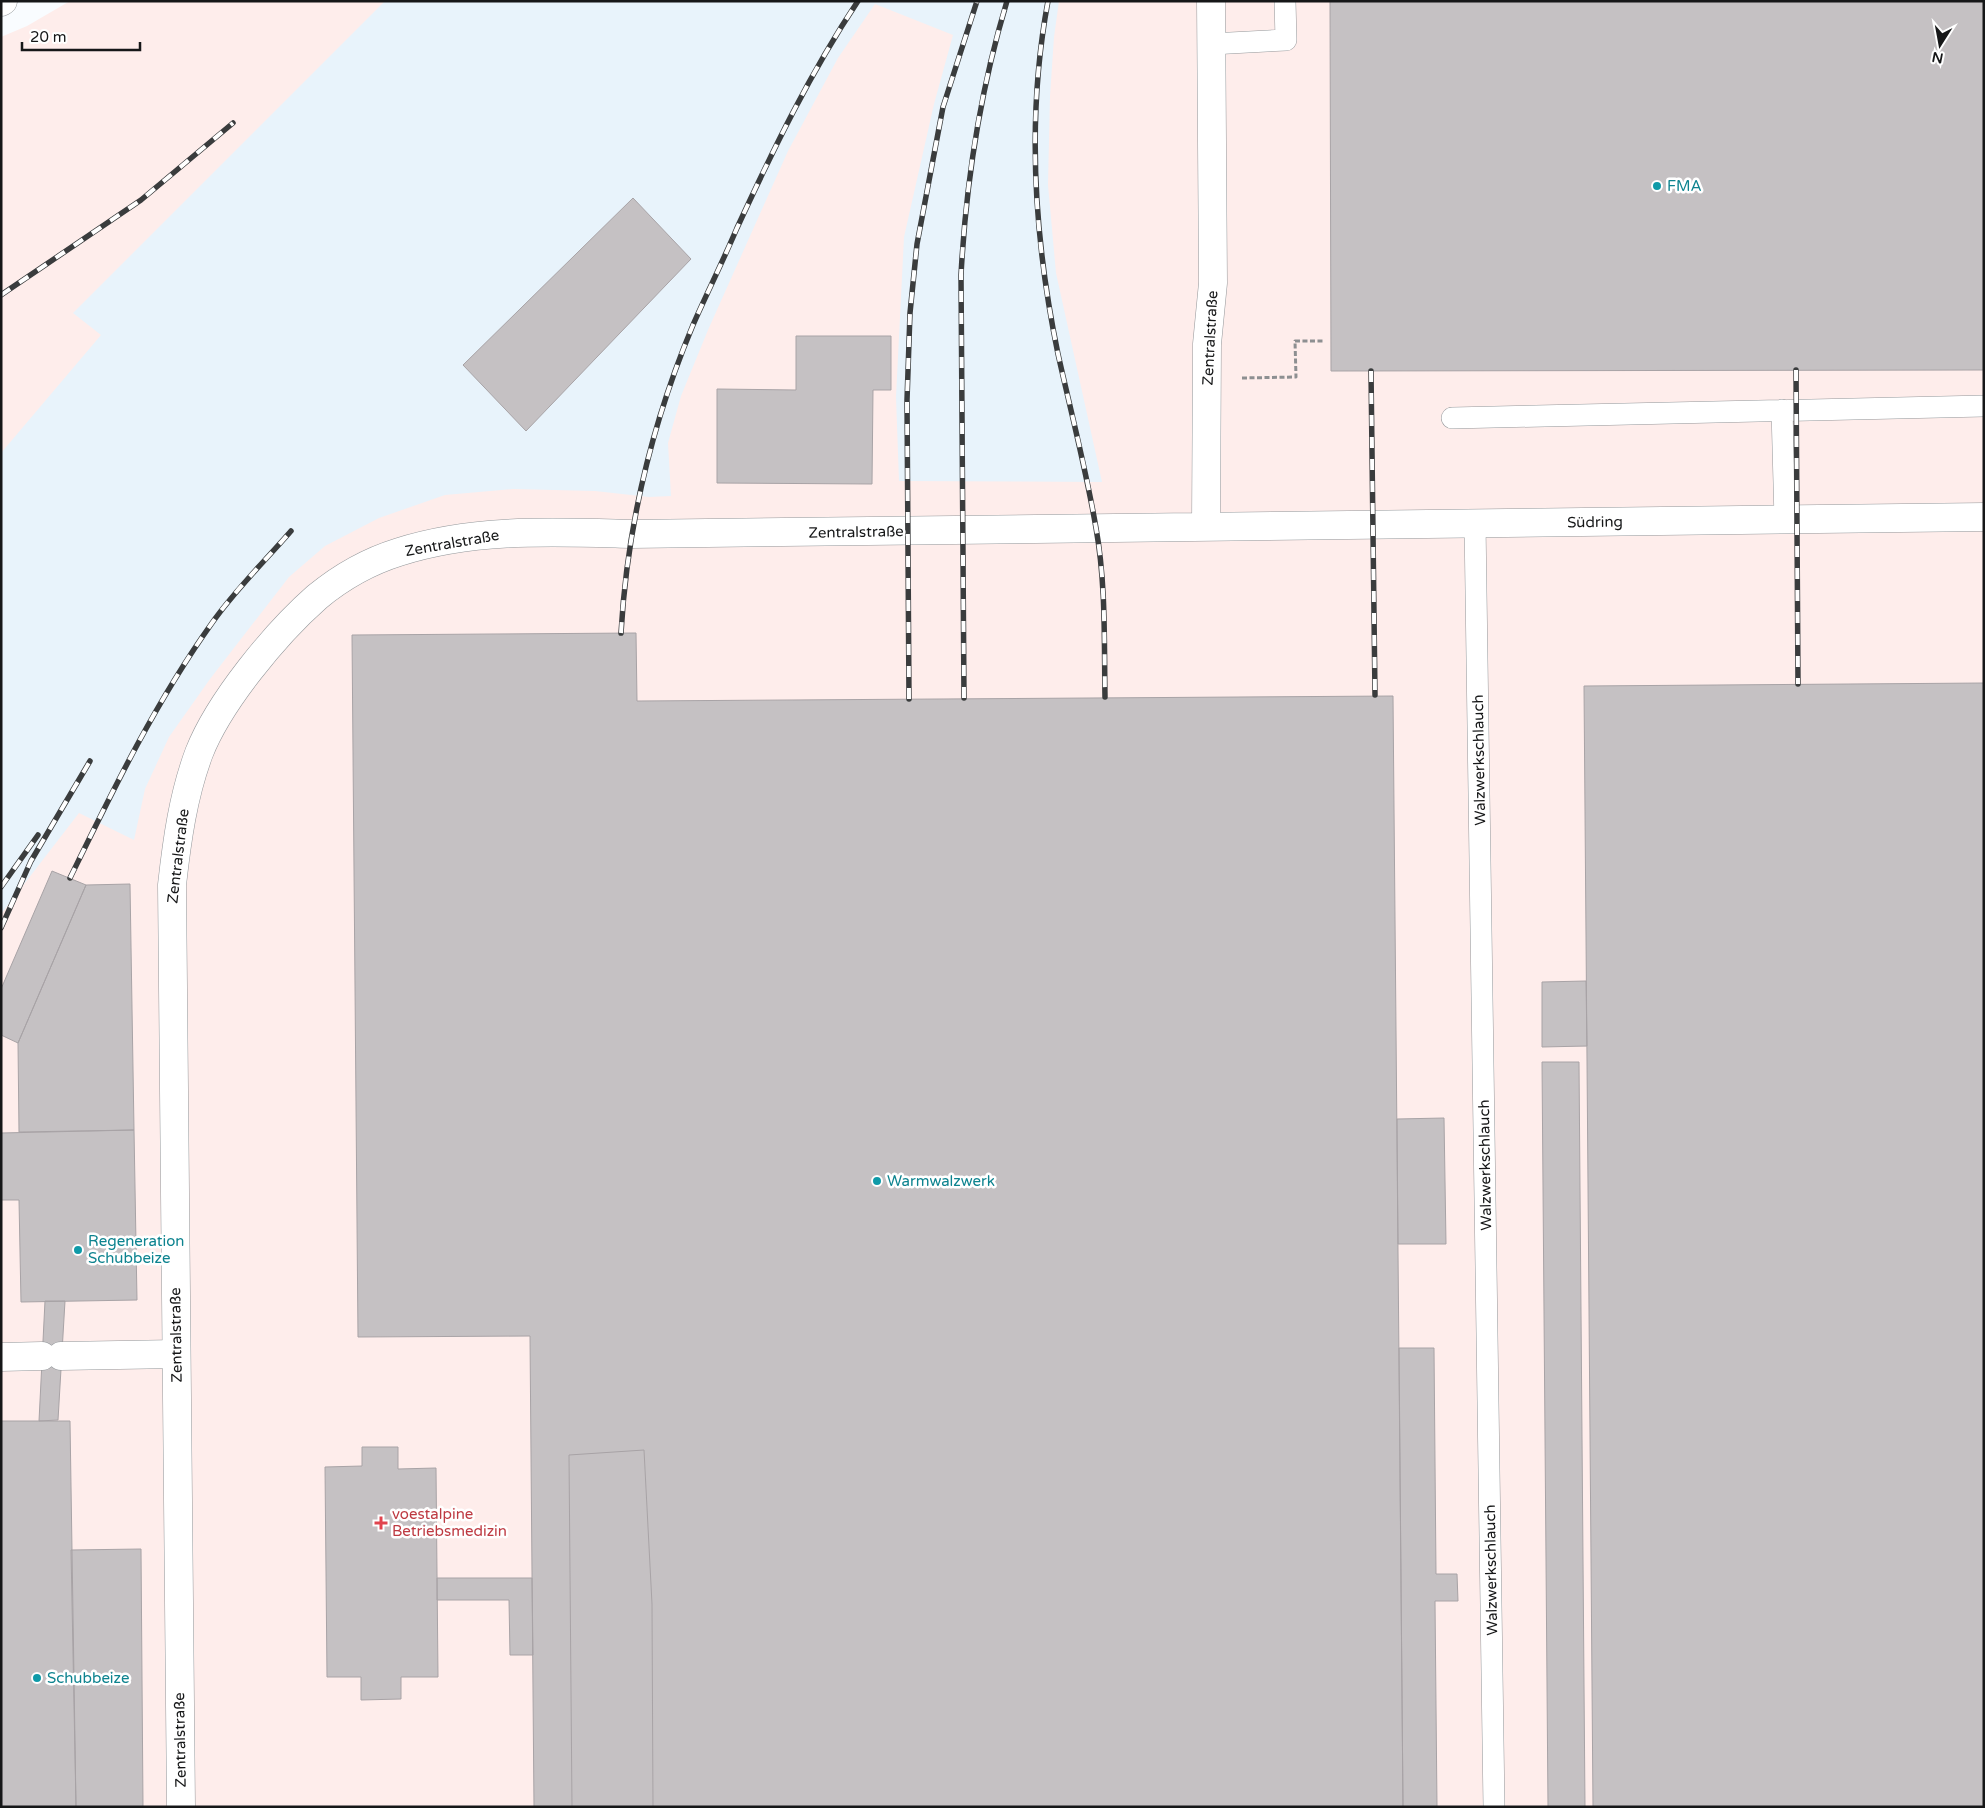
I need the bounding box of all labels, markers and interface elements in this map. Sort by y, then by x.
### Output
scale bar [22,20,140,52]
north arrow [1915,20,1965,70]
text: 20 m [30,28,67,46]
text: N [1930,48,1945,67]
place label: FMA [1667,177,1702,195]
marker: FMA [1651,180,1663,192]
street label: Zentralstraße [1199,290,1221,386]
street label: Südring [1567,513,1623,531]
street label: Zentralstraße [808,522,904,542]
street label: Zentralstraße [404,526,500,560]
street label: Walzwerkschlauch [1469,694,1489,826]
street label: Zentralstraße [163,808,193,904]
street label: Walzwerkschlauch [1475,1099,1495,1231]
place label: Warmwalzwerk [887,1172,995,1190]
marker: Warmwalzwerk [871,1175,883,1187]
place label: Regeneration Schubbeize [88,1232,184,1267]
marker: Regeneration Schubbeize [72,1244,84,1256]
street label: Zentralstraße [166,1287,186,1383]
street label: Walzwerkschlauch [1481,1504,1501,1636]
place label: voestalpine Betriebsmedizin [392,1505,507,1540]
marker: voestalpine Betriebsmedizin [374,1516,388,1530]
place label: Schubbeize [47,1669,130,1687]
marker: Schubbeize [31,1672,43,1684]
street label: Zentralstraße [170,1692,190,1788]

